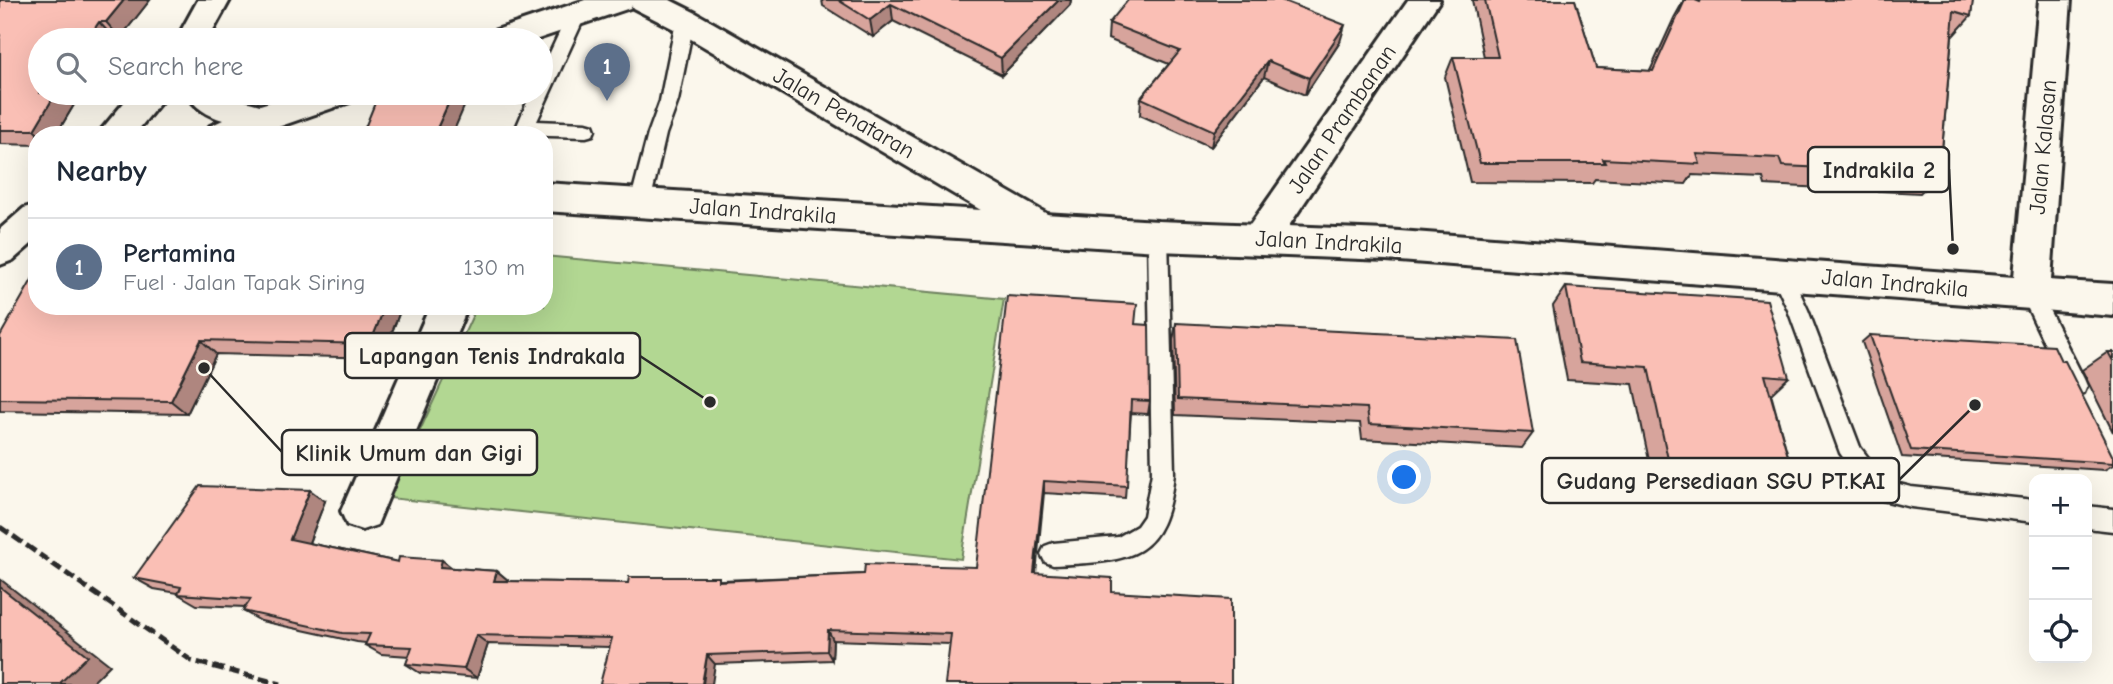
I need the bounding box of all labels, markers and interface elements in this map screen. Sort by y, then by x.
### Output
search box [28,28,553,105]
street label: Jalan Prambanan [1282,39,1402,199]
pin: 1 [584,43,630,101]
icon: search [52,48,90,86]
text: Search here [108,52,243,82]
street label: Jalan Penataran [768,62,920,164]
street label: Jalan Kalasan [2024,78,2062,216]
callout: Indrakila 2 [1808,147,1949,192]
text: Nearby [56,154,147,189]
text: Indrakila 2 [1823,156,1935,184]
street label: Jalan Indrakila [689,192,837,230]
street label: Jalan Indrakila [1255,225,1403,259]
text: Pertamina [123,239,236,269]
text: 1 [74,254,84,281]
text: 130 m [464,254,525,281]
street label: Jalan Indrakila [1820,263,1970,303]
text: Fuel · Jalan Tapak Siring [123,269,366,296]
callout: Lapangan Tenis Indrakala [345,333,640,378]
text: Lapangan Tenis Indrakala [359,342,626,370]
callout: Klinik Umum dan Gigi [282,430,537,475]
text: Klinik Umum dan Gigi [295,439,523,467]
callout: Gudang Persediaan SGU PT.KAI [1542,458,1899,503]
your location [1387,460,1421,494]
text: Gudang Persediaan SGU PT.KAI [1557,467,1885,495]
map controls [2029,474,2092,663]
button: + [2029,474,2092,537]
button: − [2029,537,2092,600]
button: locate [2029,600,2092,663]

